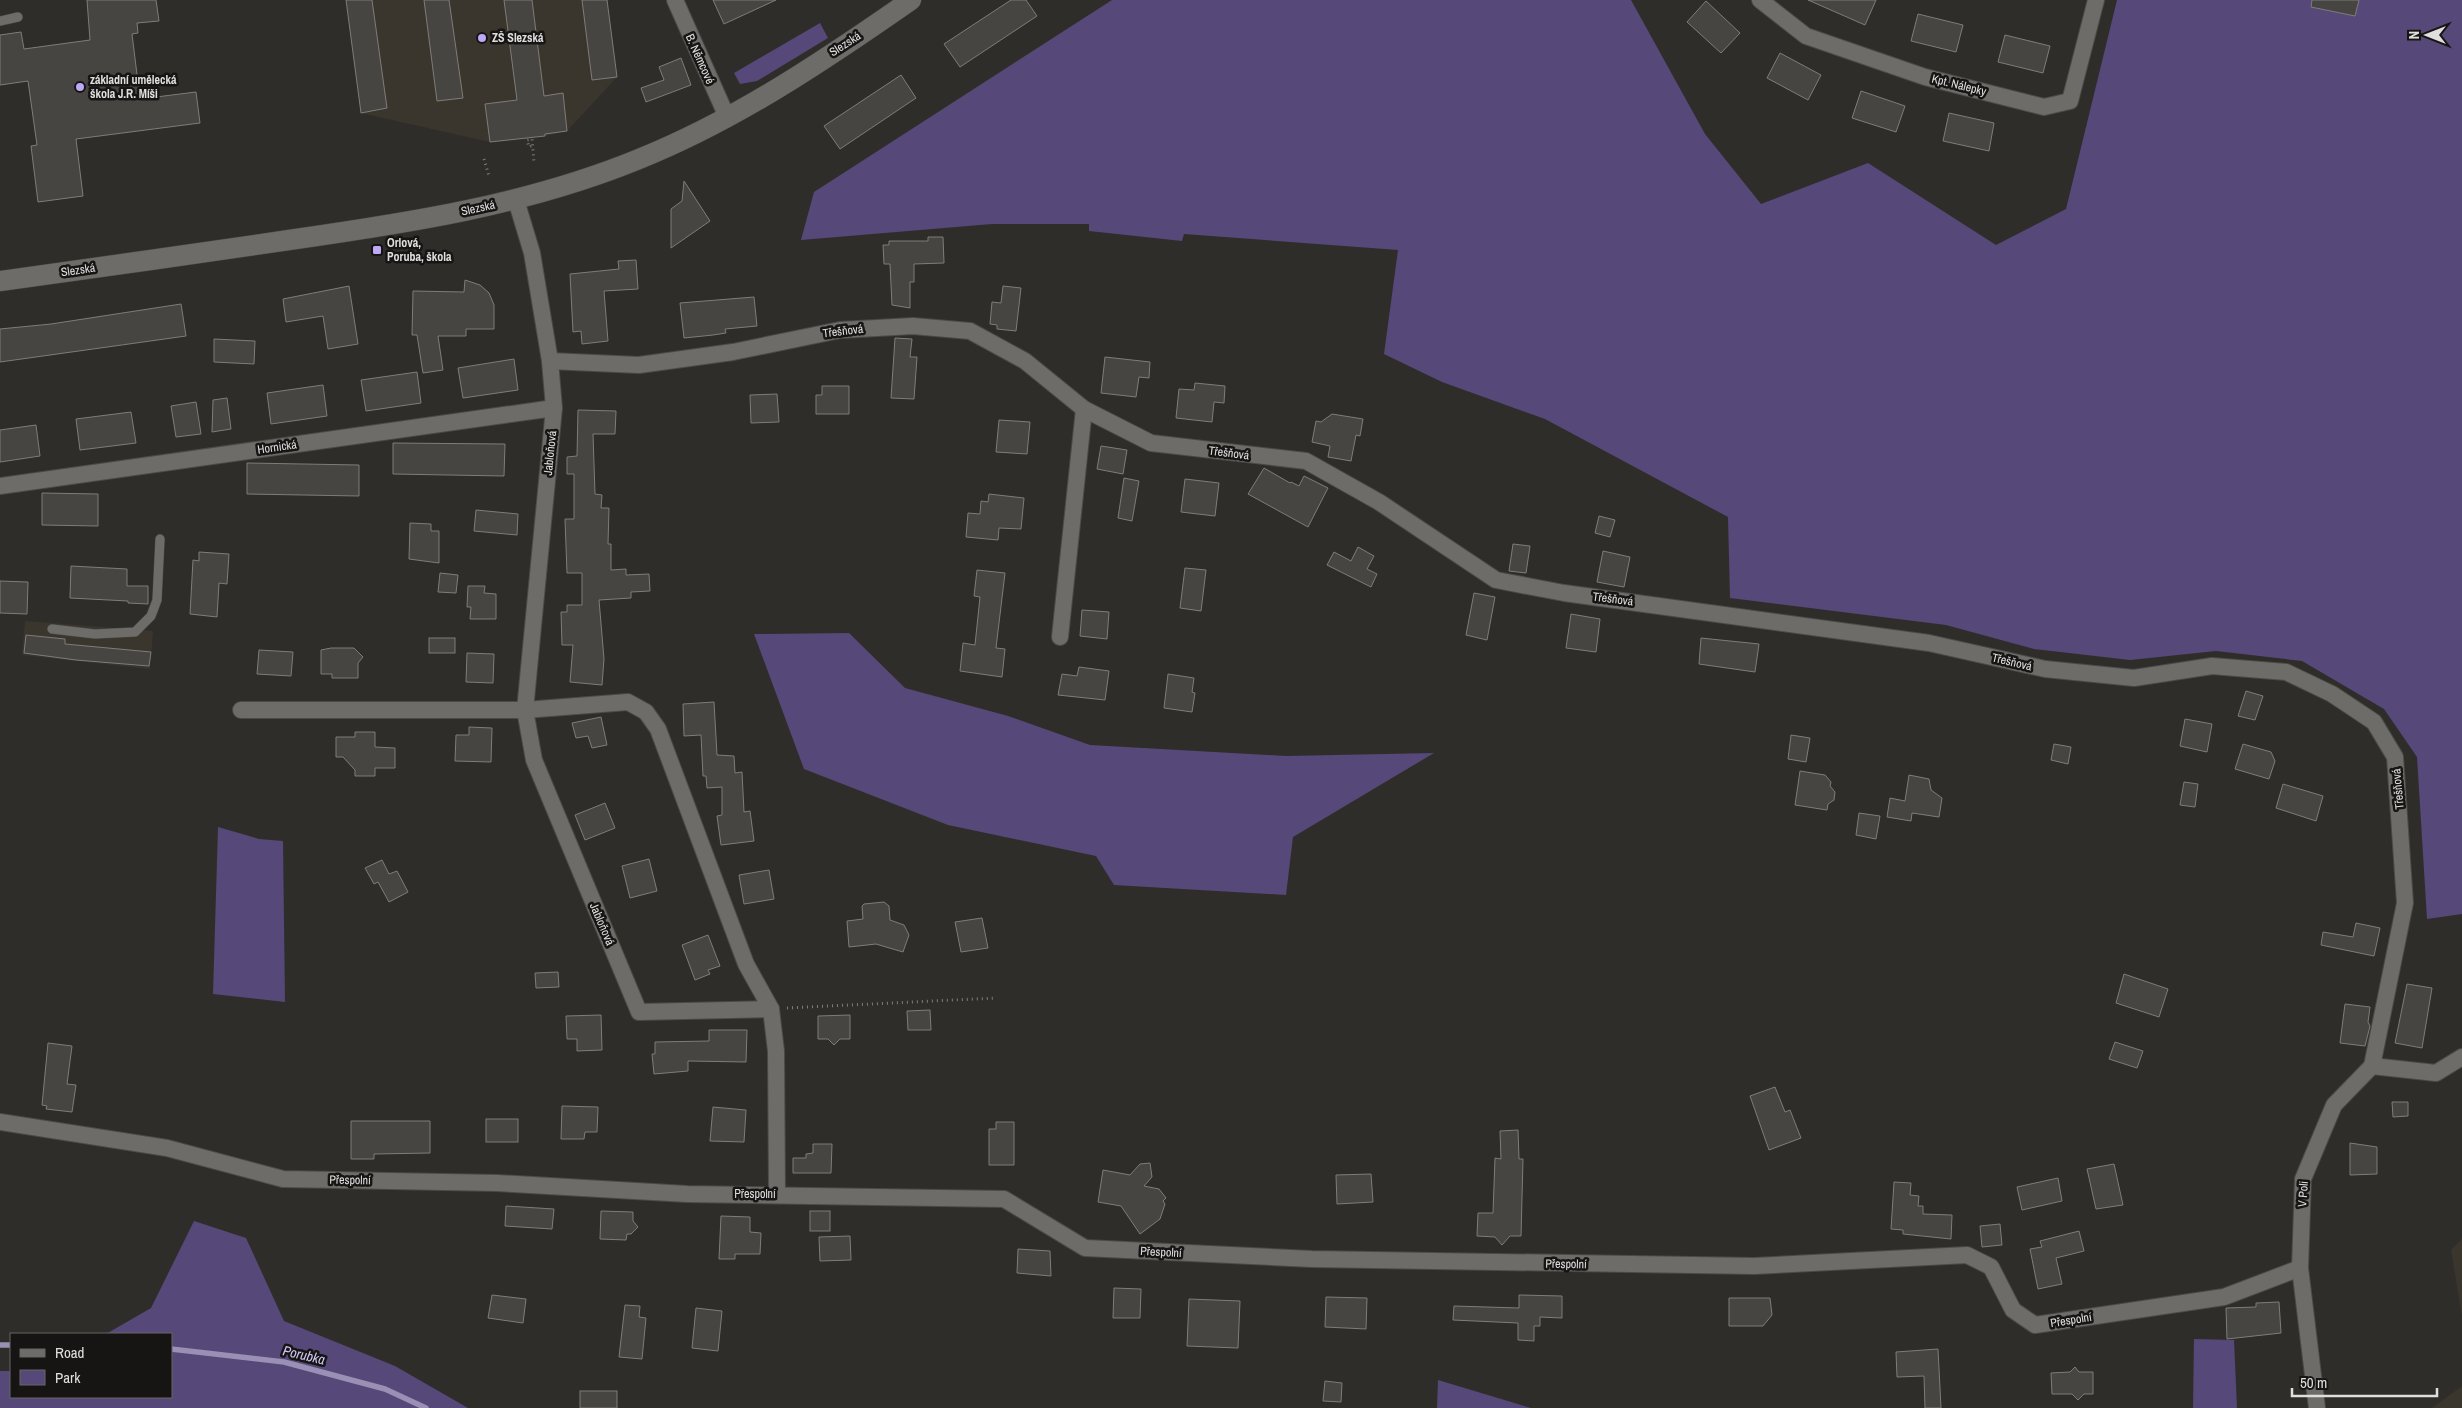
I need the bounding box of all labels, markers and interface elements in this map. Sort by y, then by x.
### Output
north arrow [2402,10,2452,60]
street label: Slezská [826,28,864,60]
place label: ZŠ Slezská [492,30,544,46]
street label: B. Němcové [682,31,718,87]
text: N [2405,31,2423,39]
marker: ZŠ Slezská [476,32,488,44]
street label: Kpt. Nálepky [1930,70,1988,100]
place label: základní umělecká škola J.R. Míši [90,72,177,102]
marker: základní umělecká škola J.R. Míši [74,81,86,93]
street label: Slezská [459,196,497,219]
place label: Orlová, Poruba, škola [387,235,452,265]
marker: Orlová, Poruba, škola [371,244,383,256]
street label: Slezská [60,260,97,280]
street label: Třešňová [822,321,865,341]
street label: Jabloňová [540,429,560,476]
street label: Hornická [256,436,298,458]
street label: Třešňová [1208,443,1251,463]
street label: Třešňová [1592,589,1635,609]
street label: Třešňová [1990,650,2034,674]
street label: Třešňová [2388,768,2408,810]
street label: Jabloňová [586,900,618,948]
street label: Přespolní [329,1172,371,1188]
street label: V Poli [2294,1180,2312,1208]
street label: Přespolní [734,1186,776,1202]
street label: Přespolní [1140,1243,1182,1261]
street label: Přespolní [1545,1256,1587,1272]
street label: Přespolní [2049,1309,2093,1331]
legend [10,1333,172,1398]
water label: Porubka [281,1341,327,1369]
text: Road [55,1342,84,1363]
scale bar [2292,1366,2437,1398]
text: Park [55,1367,81,1388]
text: 50 m [2300,1372,2327,1393]

